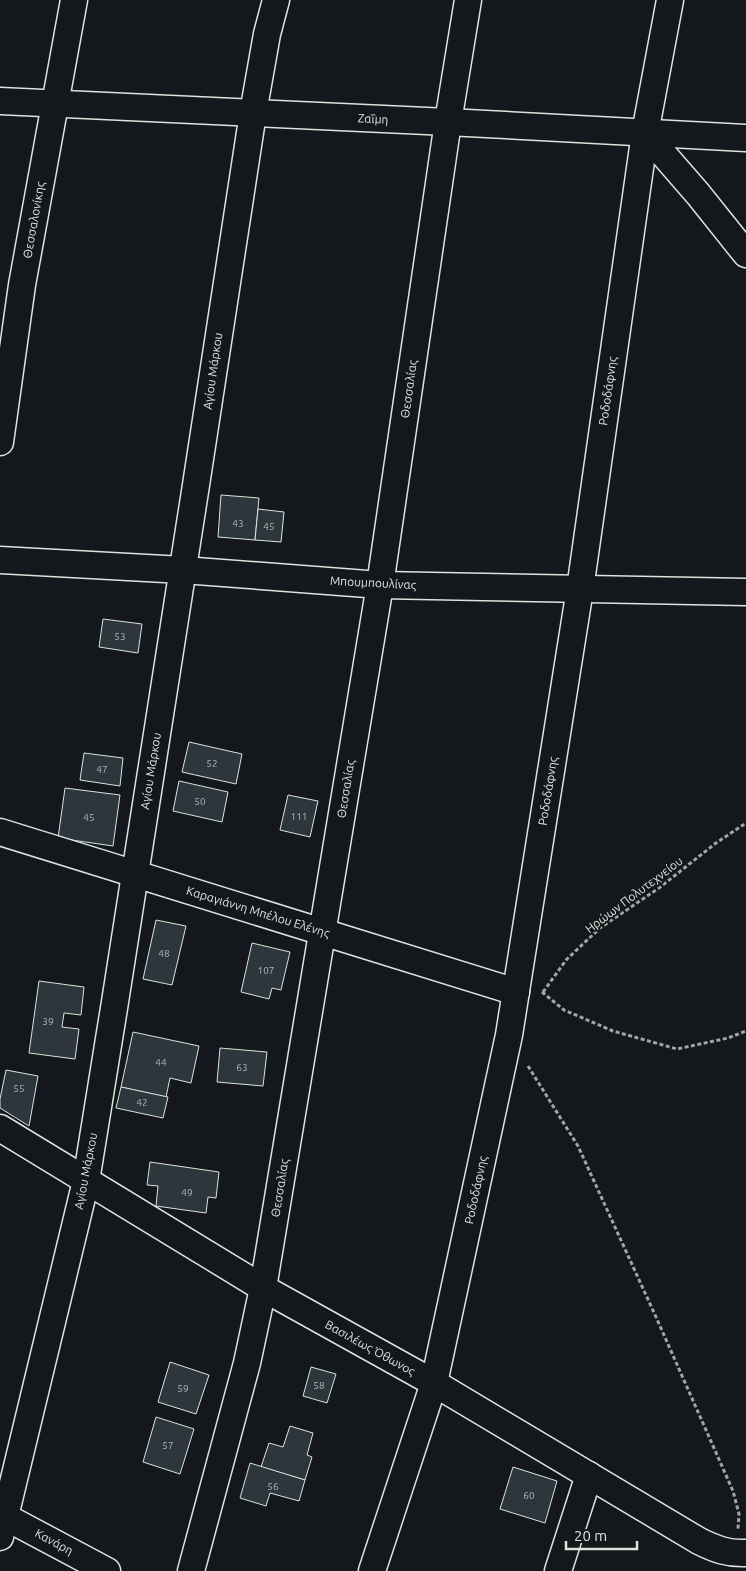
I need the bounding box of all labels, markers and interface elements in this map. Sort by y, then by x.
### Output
street label: Ζαΐμη [357,111,389,126]
street label: Θεσσαλονίκης [20,180,48,259]
street label: Αγίου Μάρκου [201,332,224,410]
street label: Ροδοδάφνης [596,355,620,426]
street label: Θεσσαλίας [398,358,420,419]
house number: 43 [232,518,244,529]
house number: 45 [263,521,275,532]
street label: Μπουμπουλίνας [330,574,417,592]
house number: 53 [114,631,126,642]
street label: Αγίου Μάρκου [138,732,163,810]
street label: Ροδοδάφνης [536,755,560,826]
house number: 52 [206,758,218,769]
street label: Θεσσαλίας [334,758,358,819]
house number: 47 [96,764,108,775]
house number: 50 [194,796,206,807]
house number: 111 [291,811,307,822]
house number: 45 [83,812,95,823]
street label: Ηρώων Πολυτεχνείου [583,854,685,935]
street label: Καραγιάννη Μπέλου Ελένης [185,884,332,941]
house number: 48 [158,948,170,959]
house number: 107 [258,965,274,976]
house number: 39 [42,1016,54,1027]
house number: 44 [155,1057,167,1068]
house number: 63 [236,1062,248,1073]
house number: 55 [13,1083,25,1094]
house number: 42 [136,1097,148,1108]
street label: Αγίου Μάρκου [72,1132,99,1210]
street label: Ροδοδάφνης [462,1154,490,1225]
street label: Θεσσαλίας [268,1157,292,1218]
house number: 49 [181,1187,193,1198]
street label: Βασιλέως Όθωνος [323,1317,418,1379]
house number: 58 [313,1380,325,1391]
house number: 59 [177,1383,189,1394]
house number: 57 [162,1440,174,1451]
house number: 56 [267,1481,279,1492]
house number: 60 [523,1490,535,1501]
scale bar [566,1518,637,1550]
street label: Κανάρη [33,1526,76,1557]
text: 20 m [574,1527,607,1544]

